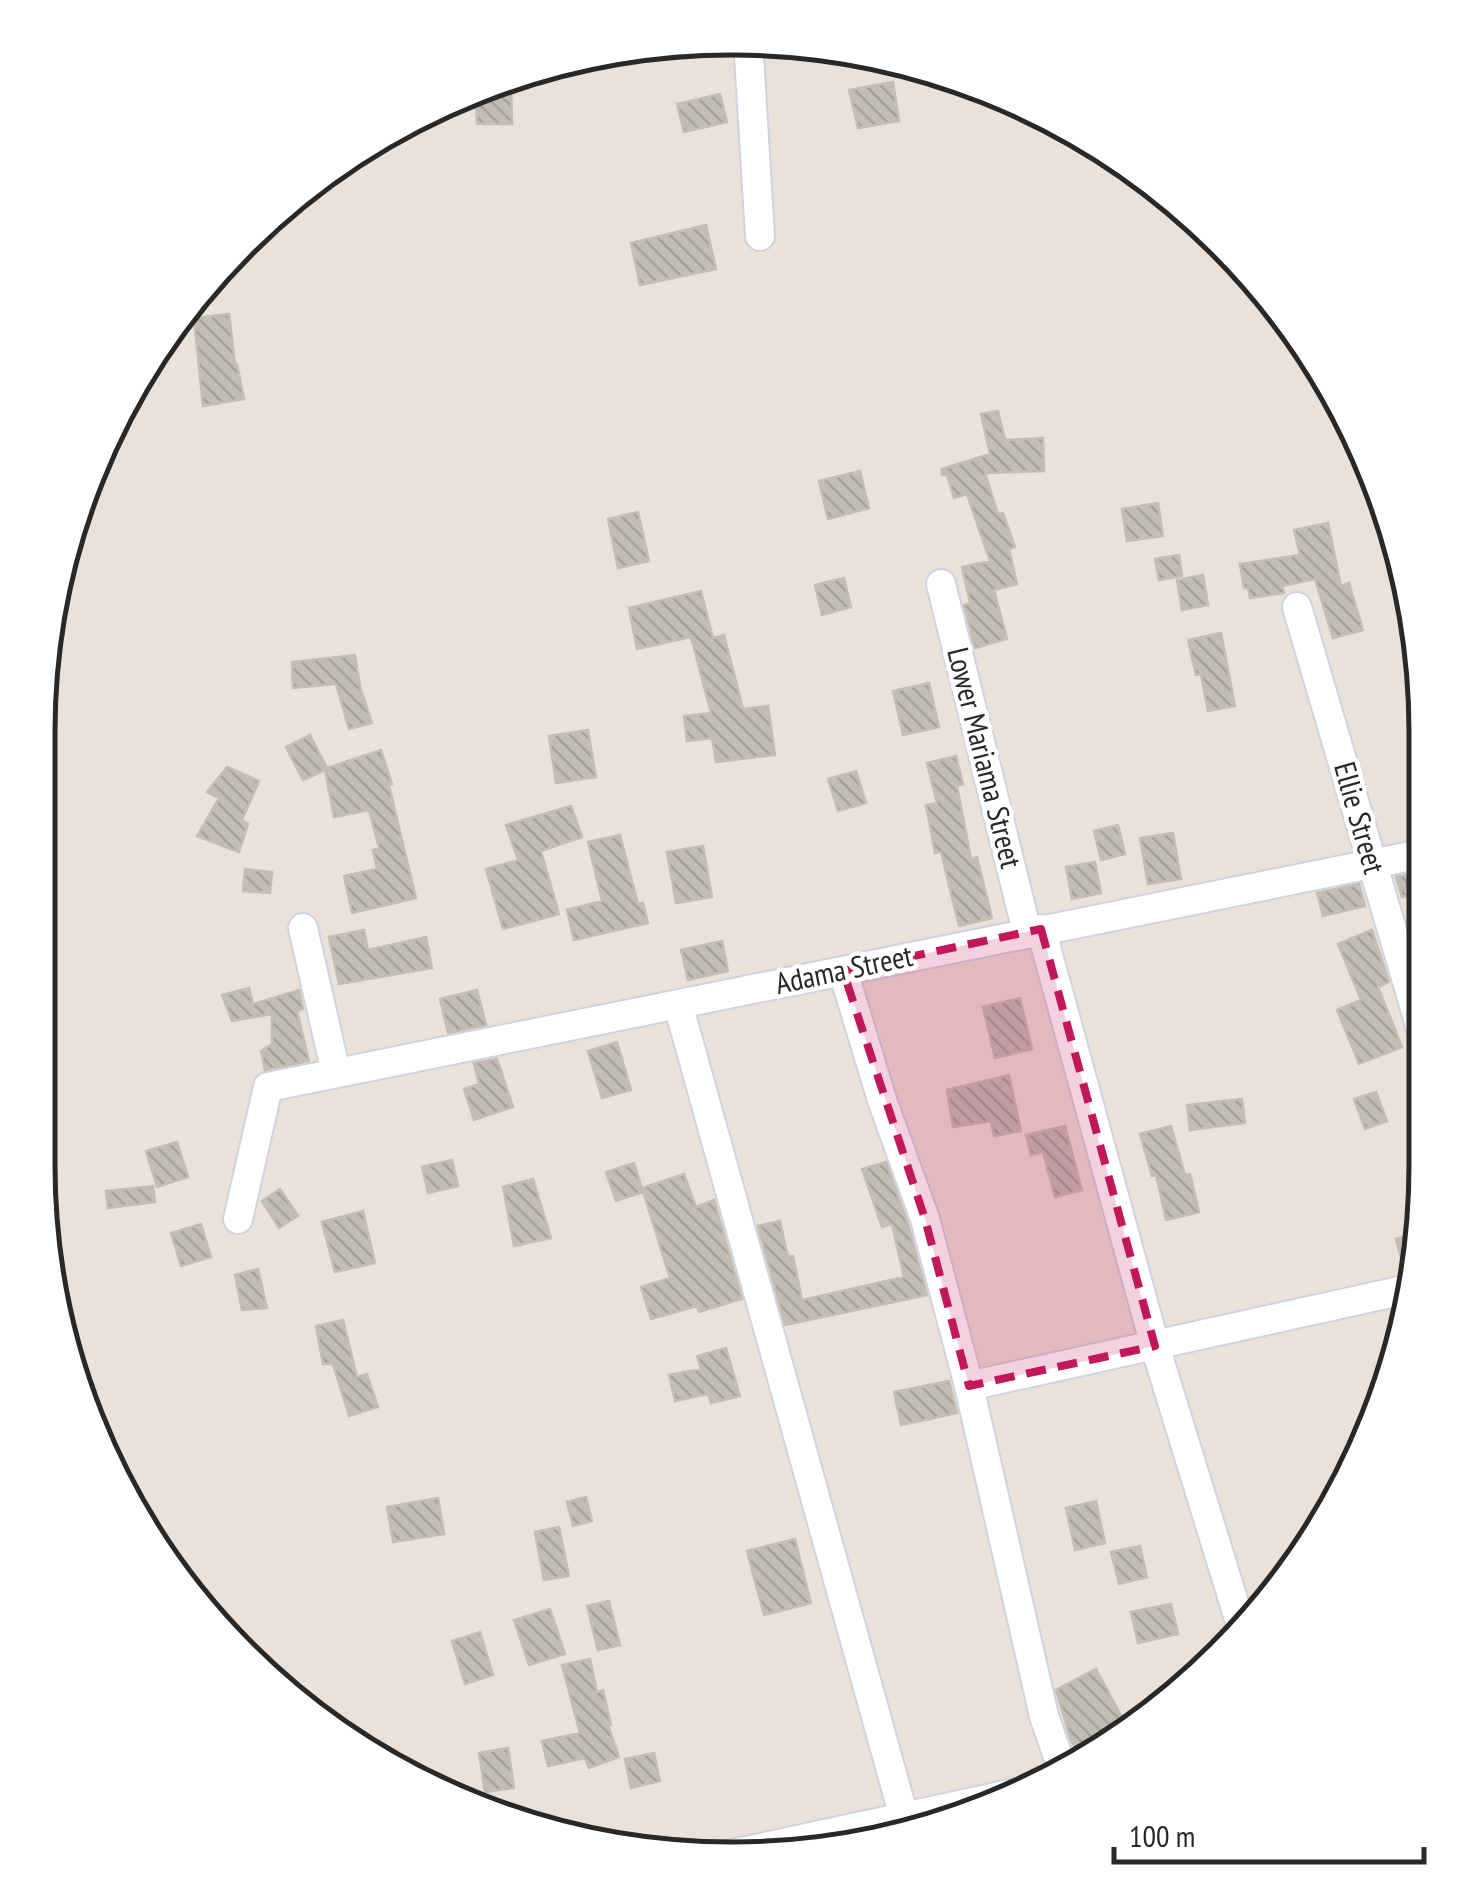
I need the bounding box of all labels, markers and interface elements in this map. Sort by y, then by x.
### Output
street label: Lower Mariama Street [939,643,1032,873]
street label: Ellie Street [1326,757,1395,879]
street label: Adama Street [772,935,917,1002]
scale bar [1114,1802,1424,1864]
text: 100 m [1129,1816,1195,1855]

